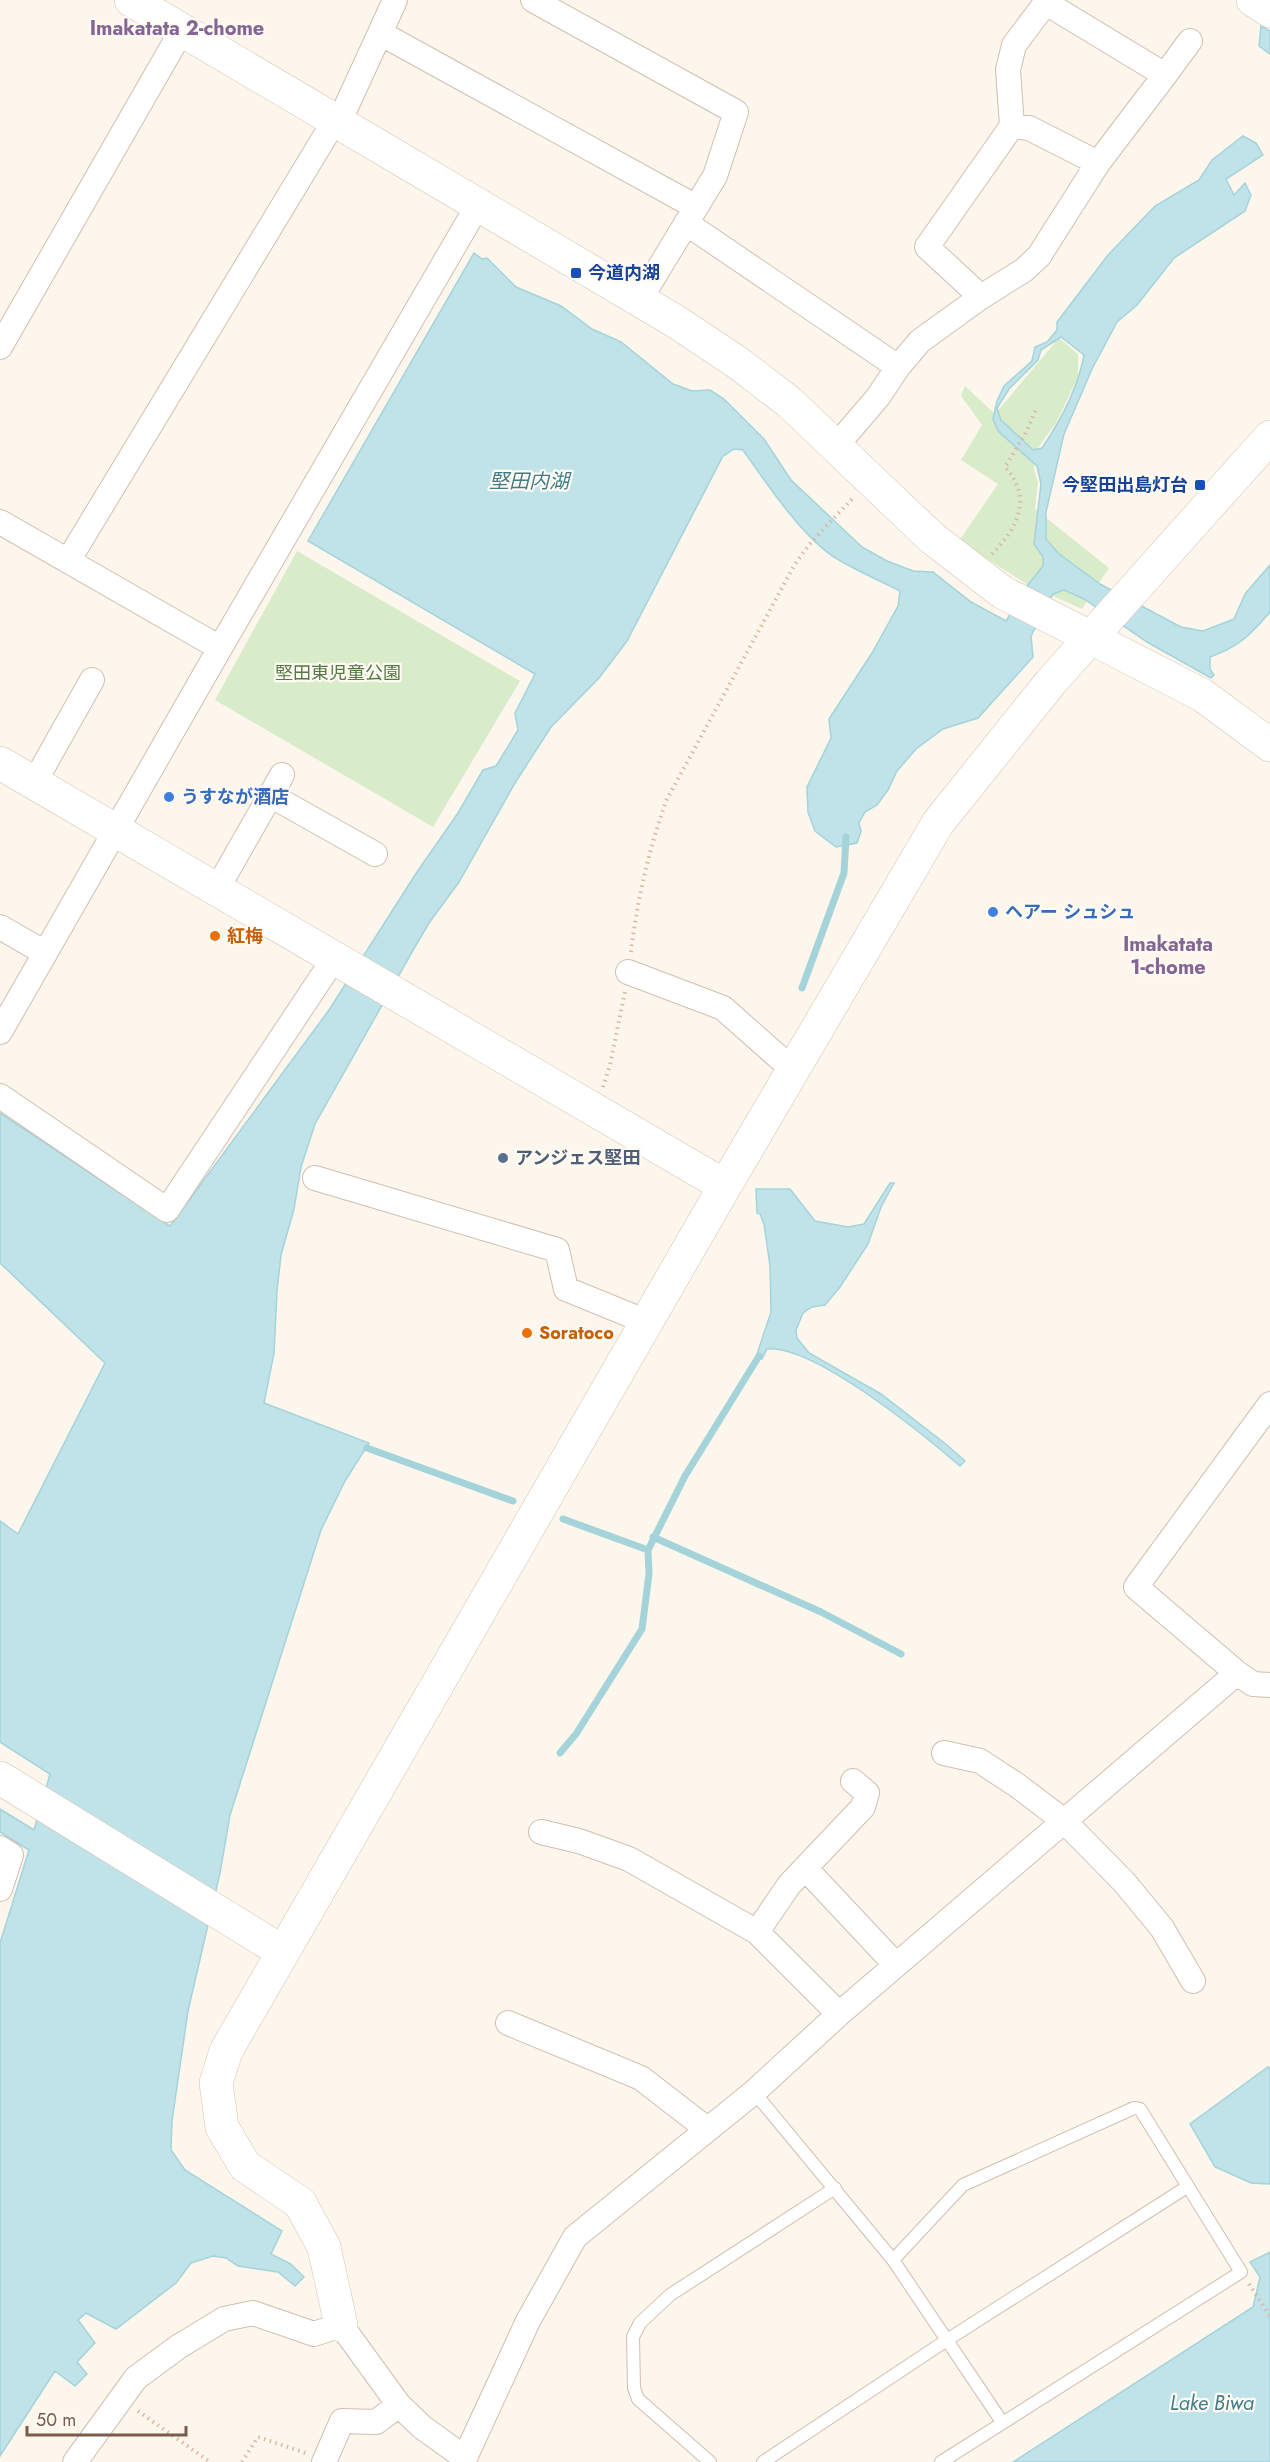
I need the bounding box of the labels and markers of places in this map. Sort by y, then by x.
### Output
place label: 今道内湖 [588,260,660,286]
marker: 今道内湖 [569,266,583,280]
place label: 今堅田出島灯台 [1062,472,1188,498]
marker: 今堅田出島灯台 [1193,478,1207,492]
place label: うすなが酒店 [181,784,289,810]
marker: うすなが酒店 [162,790,176,804]
place label: ヘアー シュシュ [1005,899,1135,925]
marker: ヘアー シュシュ [986,905,1000,919]
place label: 紅梅 [227,923,263,949]
marker: 紅梅 [208,929,222,943]
place label: アンジェス堅田 [515,1145,640,1171]
marker: アンジェス堅田 [496,1151,510,1165]
place label: Soratoco [539,1320,614,1346]
marker: Soratoco [520,1326,534,1340]

